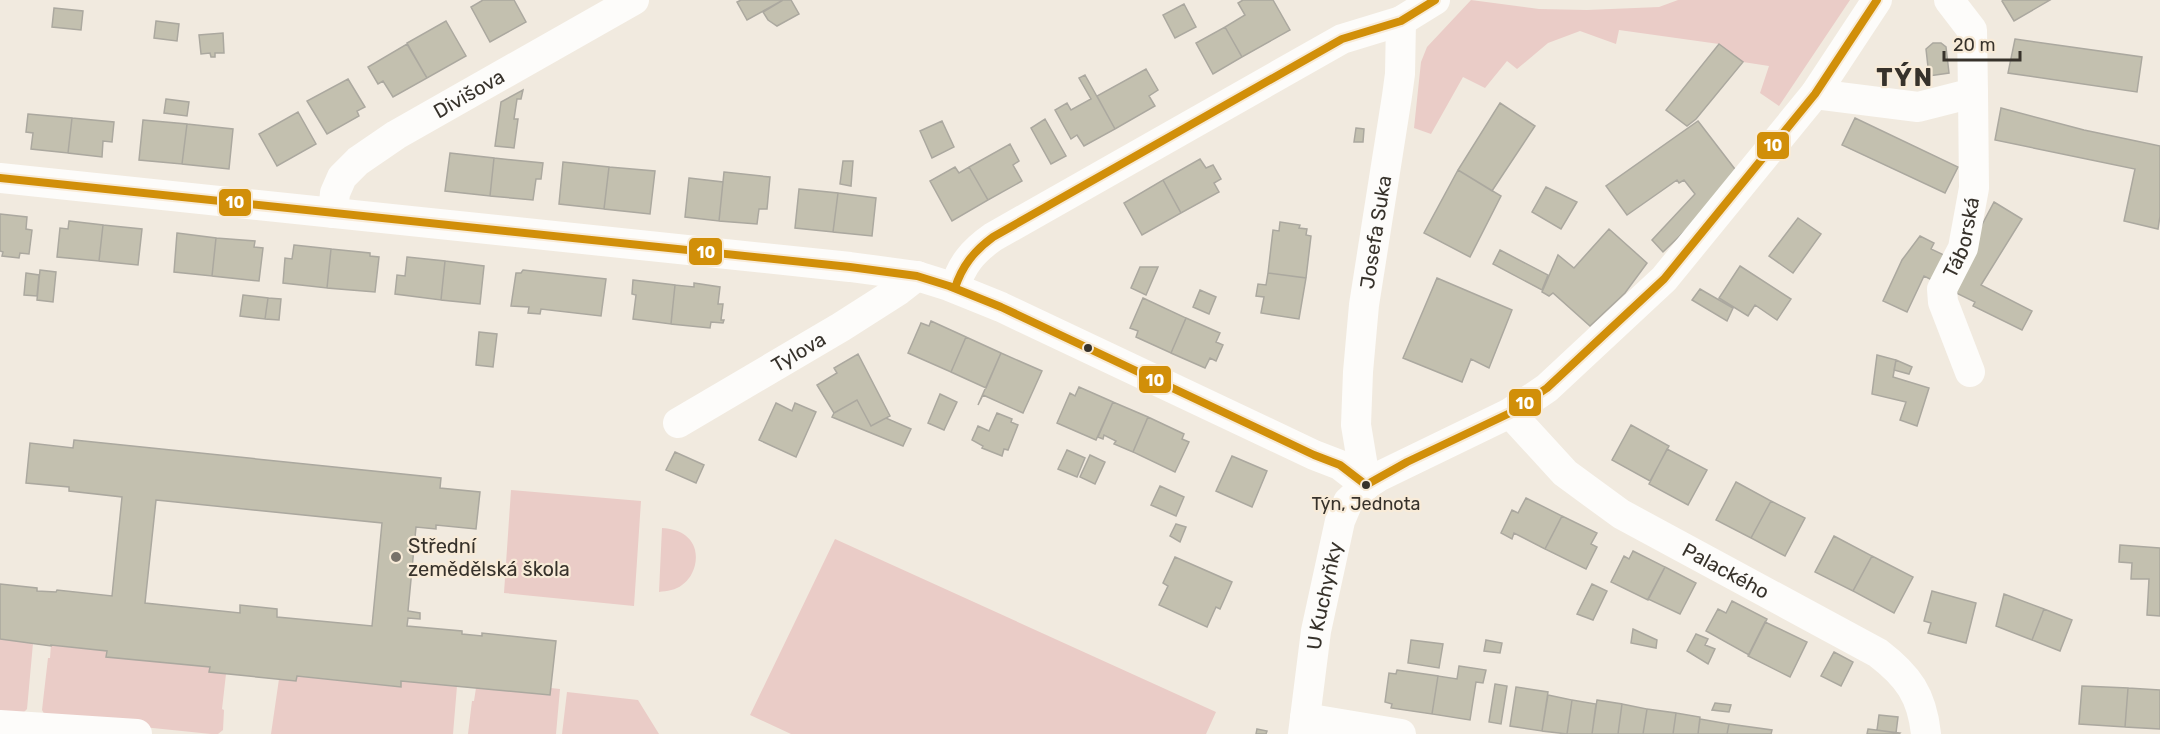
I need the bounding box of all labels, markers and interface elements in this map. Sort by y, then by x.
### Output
scale bar [1944,24,2020,62]
text: 20 m [1953,34,1995,56]
district label: TÝN [1876,62,1934,93]
street label: Divišova [429,64,509,123]
line badge: 10 [1756,131,1790,160]
text: 10 [1764,136,1783,155]
street label: Josefa Suka [1355,174,1396,291]
line badge: 10 [218,188,252,217]
text: 10 [226,193,245,212]
street label: Táborská [1938,195,1984,282]
line badge: 10 [688,237,723,266]
text: 10 [697,243,716,262]
street label: Tylova [767,327,830,377]
unlabelled marker [1082,342,1094,354]
line badge: 10 [1138,365,1172,394]
text: 10 [1146,371,1165,390]
line badge: 10 [1508,388,1542,417]
text: 10 [1516,394,1535,413]
marker: Týn, Jednota [1360,479,1372,491]
place label: Týn, Jednota [1311,493,1421,515]
place label: Střední zemědělská škola [408,534,570,581]
street label: Palackého [1678,537,1774,604]
street label: U Kuchyňky [1302,539,1347,651]
marker: Střední zemědělská škola [389,550,403,564]

